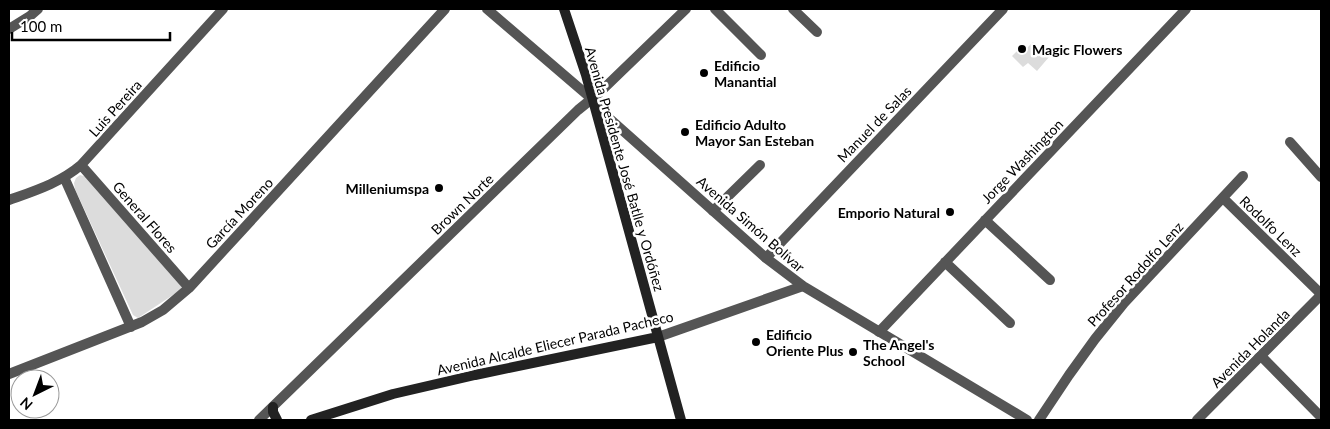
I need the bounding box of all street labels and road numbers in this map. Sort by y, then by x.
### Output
street label: Avenida Presidente José Batlle y Ordóñez [582,45,668,293]
street label: Luis Pereira [85,76,145,140]
street label: Manuel de Salas [833,82,915,166]
street label: Jorge Washington [978,115,1066,207]
street label: Brown Norte [427,170,497,238]
street label: Avenida Simón Bolívar [694,173,808,275]
street label: García Moreno [202,174,276,252]
street label: General Flores [109,178,181,256]
street label: Rodolfo Lenz [1236,192,1306,260]
street label: Profesor Rodolfo Lenz [1083,218,1187,330]
street label: Avenida Holanda [1207,305,1293,391]
street label: Avenida Alcalde Eliecer Parada Pacheco [435,307,675,379]

